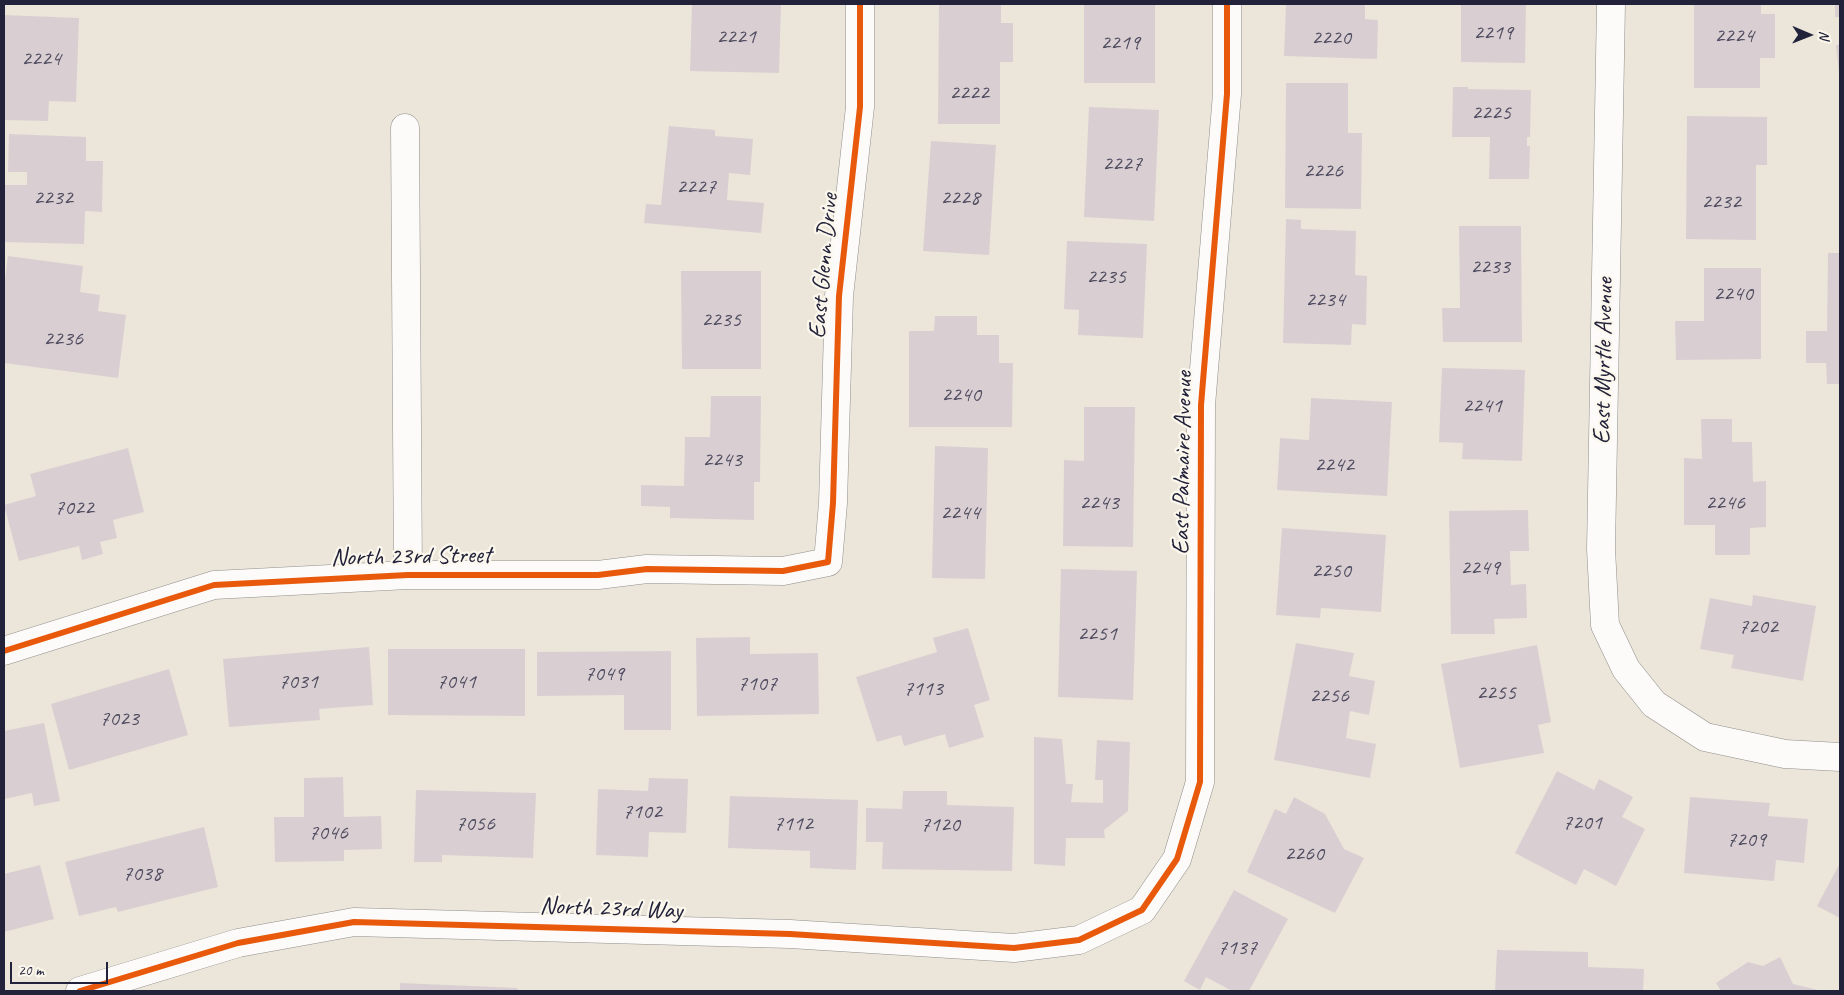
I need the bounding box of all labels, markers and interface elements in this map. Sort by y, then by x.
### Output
north arrow [1784,10,1834,60]
house number: 2219 [1473,20,1513,46]
house number: 2224 [1714,23,1754,49]
house number: 2221 [716,24,756,50]
house number: 2220 [1311,25,1351,51]
house number: 2219 [1100,30,1140,56]
text: N [1816,31,1833,40]
house number: 2224 [21,46,61,72]
house number: 2222 [949,80,989,106]
house number: 2225 [1471,100,1511,126]
house number: 2227 [1102,151,1142,177]
house number: 2226 [1303,158,1343,184]
house number: 2227 [676,174,716,200]
house number: 2232 [33,185,73,211]
house number: 2228 [940,185,980,211]
house number: 2232 [1701,189,1741,215]
street label: East Glenn Drive [803,192,845,340]
house number: 2233 [1470,254,1510,280]
house number: 2235 [1086,264,1126,290]
street label: East Myrtle Avenue [1588,278,1620,444]
house number: 2240 [1713,281,1753,307]
house number: 2234 [1305,287,1345,313]
house number: 2235 [701,307,741,333]
house number: 2236 [43,326,83,352]
street label: East Palmaire Avenue [1166,371,1200,555]
house number: 2240 [941,382,981,408]
house number: 2241 [1462,393,1502,419]
house number: 2243 [702,447,742,473]
house number: 2242 [1314,452,1354,478]
house number: 2243 [1079,490,1119,516]
house number: 2246 [1705,490,1745,516]
house number: 7022 [54,495,94,521]
house number: 2244 [940,500,980,526]
street label: North 23rd Street [331,541,491,573]
house number: 2249 [1460,555,1500,581]
house number: 2250 [1311,558,1351,584]
house number: 7202 [1738,614,1778,640]
house number: 2251 [1077,621,1117,647]
house number: 7049 [584,661,624,687]
house number: 7031 [278,669,318,695]
house number: 7041 [436,669,476,695]
house number: 7107 [737,671,777,697]
house number: 7113 [903,676,943,702]
house number: 2255 [1476,680,1516,706]
house number: 2256 [1309,683,1349,709]
house number: 7023 [99,706,139,732]
house number: 7102 [622,799,662,825]
house number: 7201 [1562,810,1602,836]
house number: 7056 [455,811,495,837]
house number: 7112 [773,811,813,837]
house number: 7120 [920,812,960,838]
house number: 7046 [308,820,348,846]
house number: 7209 [1726,827,1766,853]
house number: 2260 [1284,841,1324,867]
house number: 7038 [122,861,162,887]
street label: North 23rd Way [539,892,683,926]
house number: 7137 [1217,935,1257,961]
scale bar [12,952,110,984]
text: 20 m [18,961,44,980]

